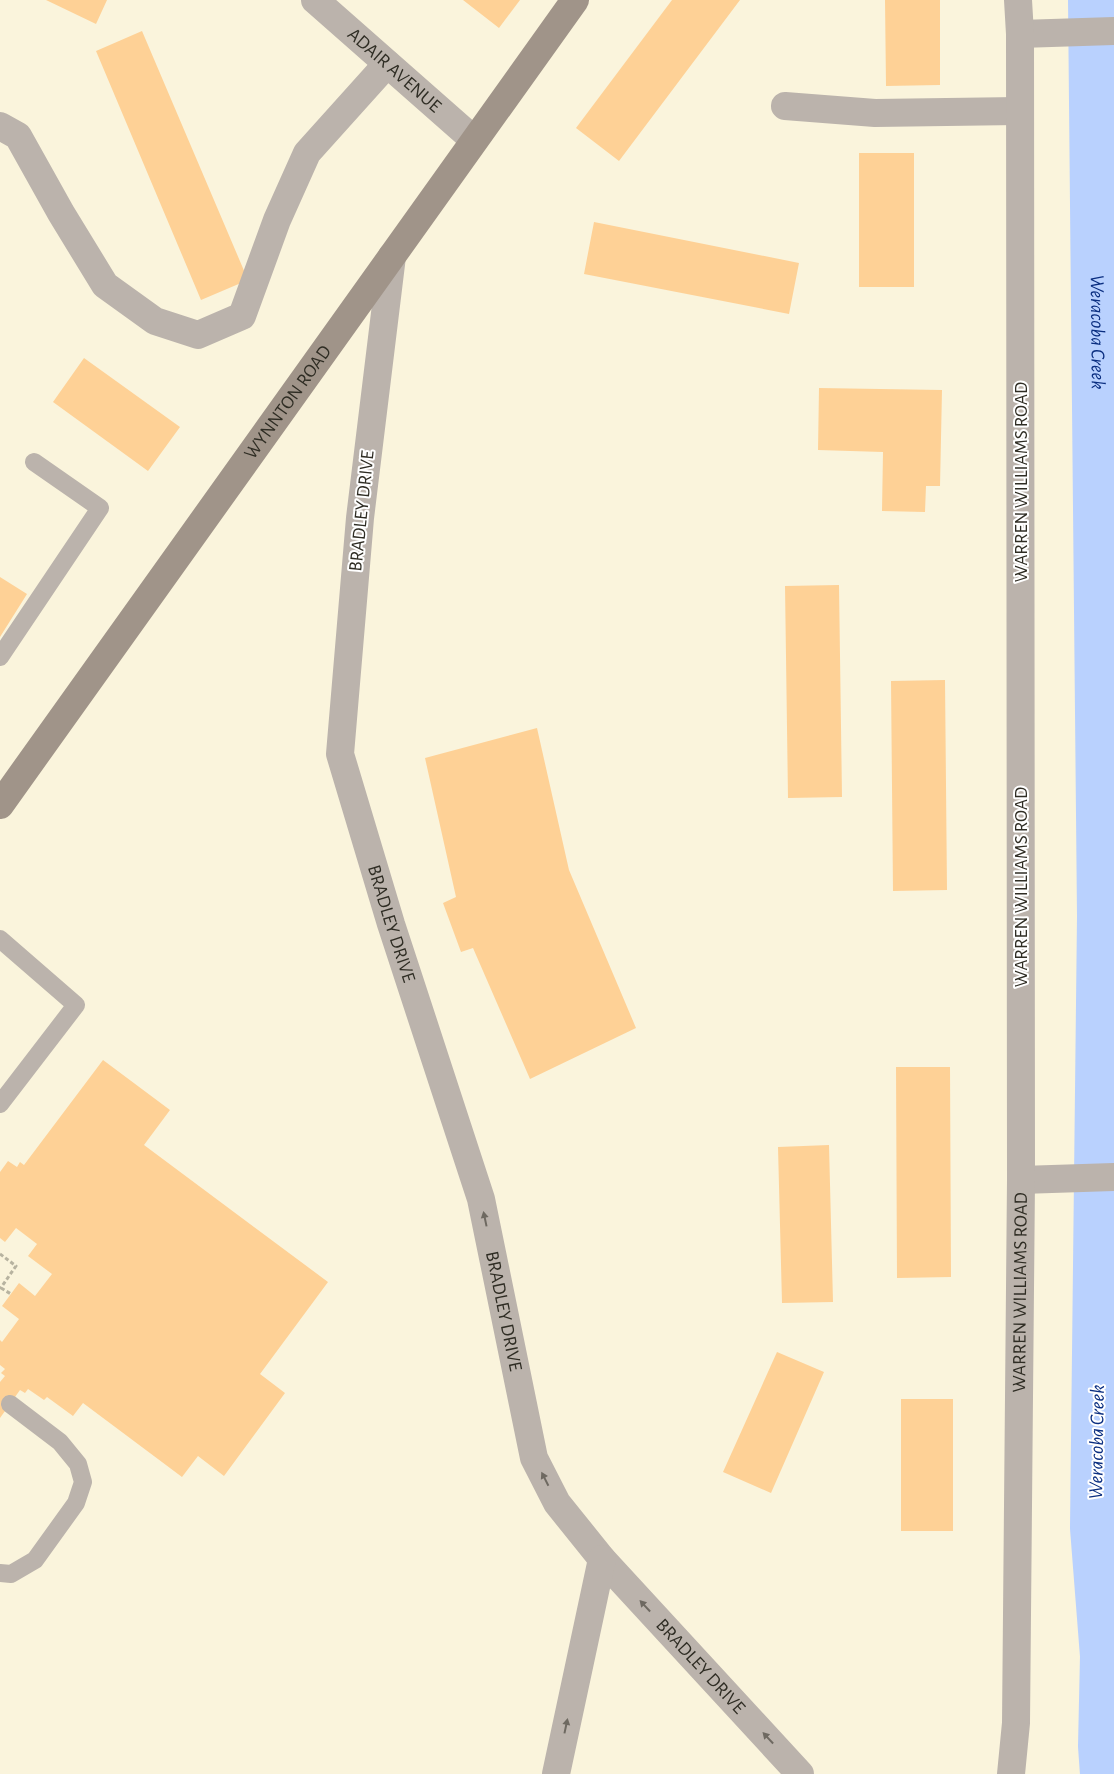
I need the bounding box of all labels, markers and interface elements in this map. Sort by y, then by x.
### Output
street label: ADAIR AVENUE [344,24,445,116]
water label: Weracoba Creek [1087,275,1108,389]
street label: WYNNTON ROAD [241,342,335,463]
street label: WARREN WILLIAMS ROAD [1012,382,1031,582]
street label: BRADLEY DRIVE [346,449,378,573]
street label: WARREN WILLIAMS ROAD [1012,787,1031,987]
street label: BRADLEY DRIVE [364,863,419,985]
street label: WARREN WILLIAMS ROAD [1010,1192,1030,1393]
one-way arrow [481,1211,489,1227]
street label: BRADLEY DRIVE [482,1249,525,1373]
water label: Weracoba Creek [1086,1385,1108,1499]
one-way arrow [541,1472,549,1486]
one-way arrow [639,1600,651,1612]
street label: BRADLEY DRIVE [652,1615,749,1717]
one-way arrow [562,1719,570,1734]
one-way arrow [762,1732,774,1744]

